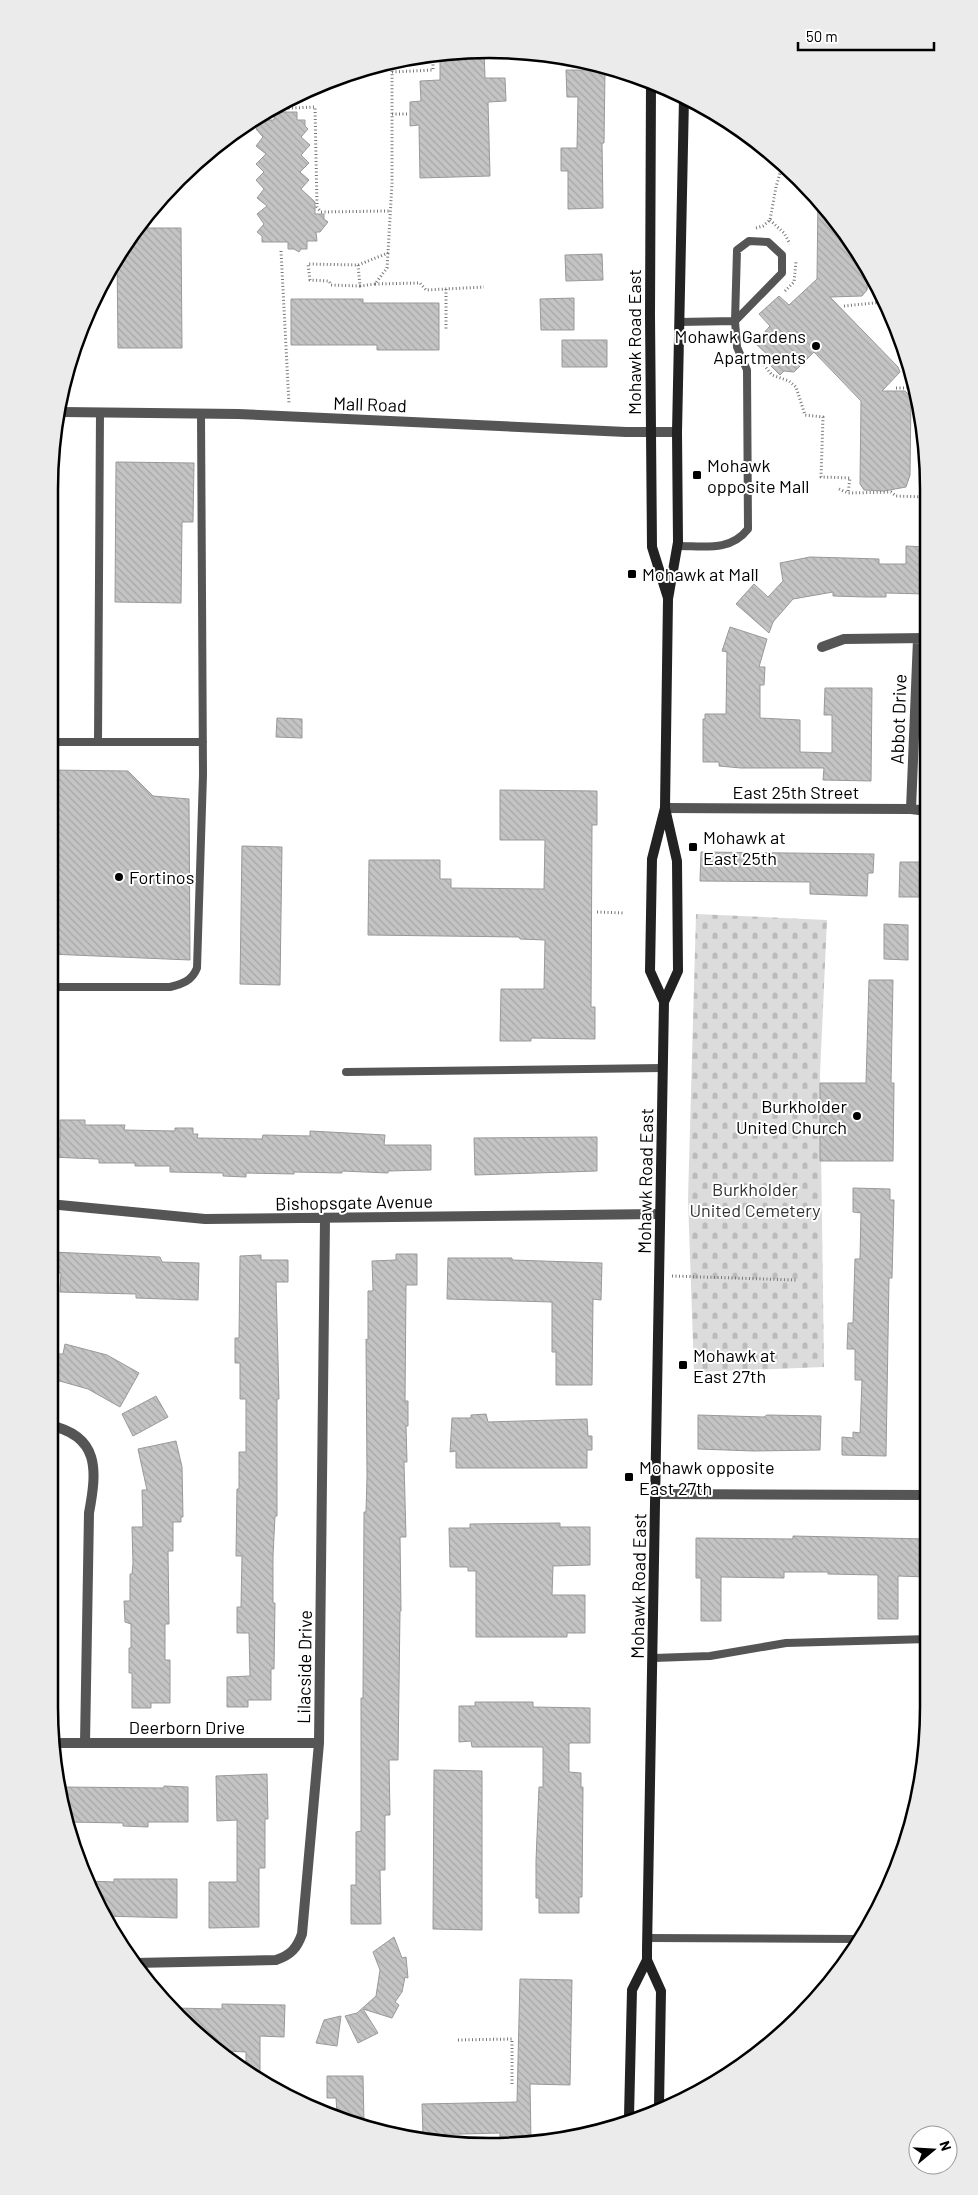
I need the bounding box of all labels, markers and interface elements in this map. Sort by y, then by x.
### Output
scale bar [798,20,934,52]
text: 50 m [806,27,838,45]
street label: Mohawk Road East [623,269,645,415]
place label: Mohawk Gardens Apartments [675,325,806,368]
marker: Mohawk Gardens Apartments [810,340,822,352]
street label: Mall Road [333,392,407,416]
place label: Mohawk opposite Mall [707,454,809,497]
marker: Mohawk opposite Mall [691,469,703,481]
place label: Mohawk at Mall [642,563,759,585]
marker: Mohawk at Mall [626,568,638,580]
street label: Abbot Drive [885,673,911,765]
street label: East 25th Street [733,781,859,803]
place label: Mohawk at East 25th [703,826,786,869]
marker: Mohawk at East 25th [687,841,699,853]
place label: Fortinos [129,866,194,888]
marker: Fortinos [113,871,125,883]
place label: Burkholder United Church [736,1095,847,1138]
street label: Mohawk Road East [633,1108,657,1254]
marker: Burkholder United Church [851,1110,863,1122]
park label: Burkholder United Cemetery [689,1178,821,1221]
street label: Bishopsgate Avenue [275,1190,433,1214]
place label: Mohawk at East 27th [693,1344,776,1387]
marker: Mohawk at East 27th [677,1359,689,1371]
place label: Mohawk opposite East 27th [639,1456,775,1499]
marker: Mohawk opposite East 27th [623,1471,635,1483]
street label: Mohawk Road East [626,1513,650,1659]
street label: Lilacside Drive [292,1610,316,1724]
street label: Deerborn Drive [129,1716,245,1738]
north arrow [908,2125,958,2175]
text: N [936,2139,955,2153]

